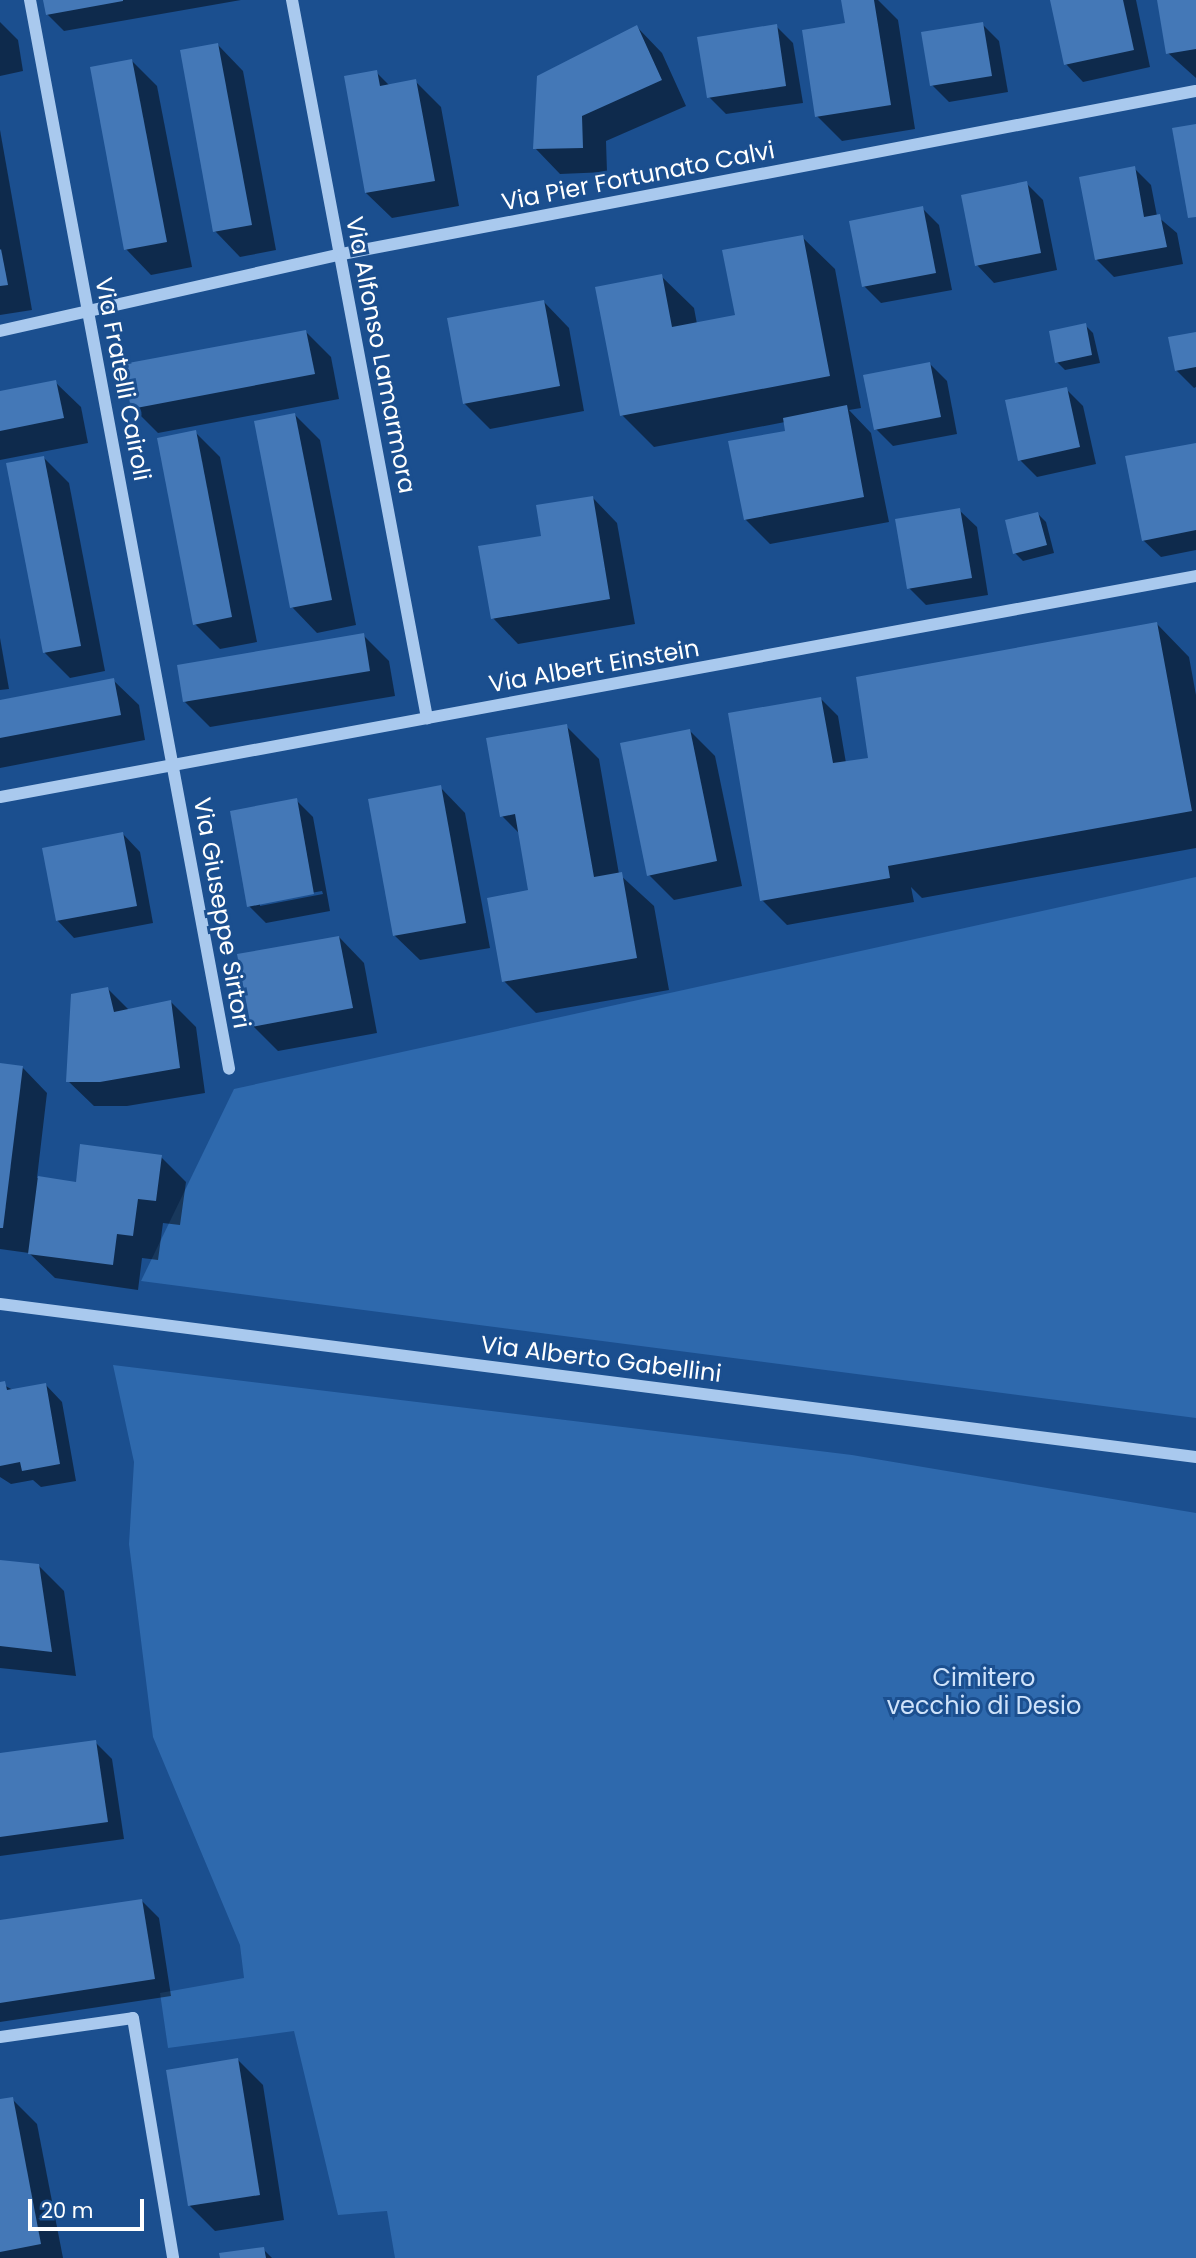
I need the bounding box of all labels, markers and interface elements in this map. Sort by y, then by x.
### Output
street label: Via Pier Fortunato Calvi [499,135,777,217]
street label: Via Alfonso Lamarmora [340,214,422,496]
street label: Via Fratelli Cairoli [89,275,157,483]
street label: Via Albert Einstein [487,633,701,699]
street label: Via Giuseppe Sirtori [188,795,256,1031]
street label: Via Alberto Gabellini [479,1330,723,1388]
park label: Cimitero vecchio di Desio [887,1664,1081,1720]
scale bar [32,2184,147,2228]
text: 20 m [41,2196,94,2225]

